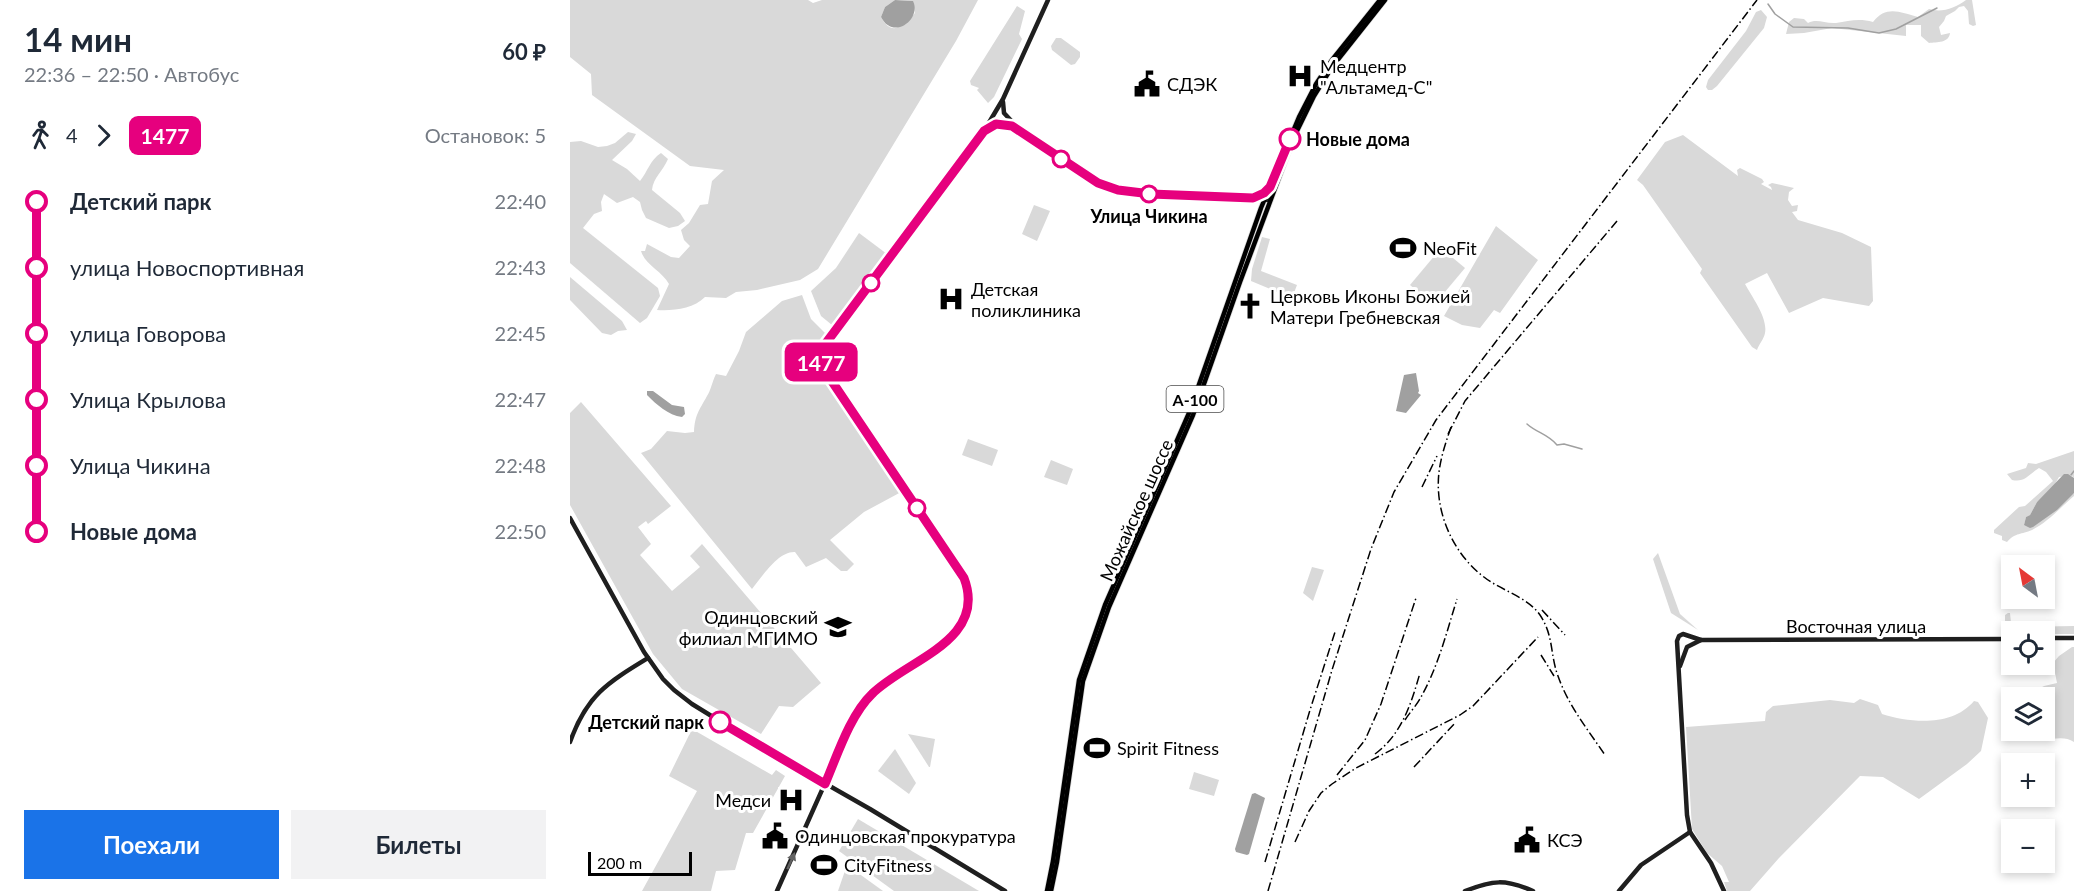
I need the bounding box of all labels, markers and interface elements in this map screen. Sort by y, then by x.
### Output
text: 14 мин [24,19,132,59]
text: 60 ₽ [502,38,546,65]
place label: Медцентр "Альтамед-С" [1320,55,1432,98]
hospital icon: Медцентр "Альтамед-С" [1285,61,1315,91]
text: 22:36 – 22:50 · Автобус [24,62,239,86]
public building icon: СДЭК [1132,69,1162,99]
place label: СДЭК [1167,73,1217,95]
icon: walk [24,119,57,152]
icon: forward [87,119,120,152]
text: 4 [66,123,78,147]
text: 1477 [141,123,189,148]
text: Остановок: 5 [425,123,546,147]
marker: Новые дома [1279,128,1301,150]
place label: Новые дома [1306,128,1410,150]
unlabelled marker [1052,150,1070,168]
marker: Улица Чикина [1140,185,1158,203]
text: Детский парк [70,188,212,215]
text: 22:40 [495,189,546,213]
place label: Улица Чикина [1089,205,1208,227]
sports icon: NeoFit [1388,233,1418,263]
place label: NeoFit [1423,237,1477,259]
text: улица Новоспортивная [70,254,304,281]
text: 22:43 [495,255,546,279]
unlabelled marker [862,274,880,292]
place label: Детская поликлиника [971,278,1081,321]
hospital icon: Детская поликлиника [936,284,966,314]
place label: Церковь Иконы Божией Матери Гребневская [1270,285,1470,328]
church icon: Церковь Иконы Божией Матери Гребневская [1235,291,1265,321]
text: улица Говорова [70,320,226,347]
text: 22:45 [495,321,546,345]
line badge: 1477 [779,342,863,382]
text: 1477 [797,350,845,375]
text: Улица Крылова [70,386,226,413]
road number: А-100 [1166,386,1224,412]
text: 22:47 [495,387,546,411]
street label: Можайское шоссе [1095,436,1177,584]
text: Улица Чикина [70,452,211,479]
text: 22:48 [495,453,546,477]
unlabelled marker [908,499,926,517]
text: Новые дома [70,518,197,545]
text: 22:50 [495,519,546,543]
north arrow [2001,555,2055,609]
map controls [2001,555,2055,873]
place label: Одинцовский филиал МГИМО [679,606,818,649]
school or university icon: Одинцовский филиал МГИМО [823,612,853,642]
street label: Восточная улица [1786,615,1926,637]
button: locate [2001,621,2055,675]
button: layers [2001,687,2055,741]
place label: Детский парк [588,711,704,733]
marker: Детский парк [709,711,731,733]
sports icon: Spirit Fitness [1082,733,1112,763]
place label: Spirit Fitness [1117,737,1219,759]
button: + [2001,753,2055,807]
hospital icon: Медси [776,785,806,815]
place label: Медси [715,789,771,811]
button: Поехали [24,810,279,879]
button: Билеты [291,810,546,879]
button: − [2001,819,2055,873]
public building icon: Одинцовская прокуратура [760,821,790,851]
place label: Одинцовская прокуратура [795,825,1016,847]
public building icon: КСЭ [1512,825,1542,855]
place label: КСЭ [1547,829,1583,851]
scale bar [588,849,692,876]
sports icon: CityFitness [809,850,839,880]
text: 200 m [597,853,642,872]
one-way arrow [786,853,795,870]
place label: CityFitness [844,854,932,876]

